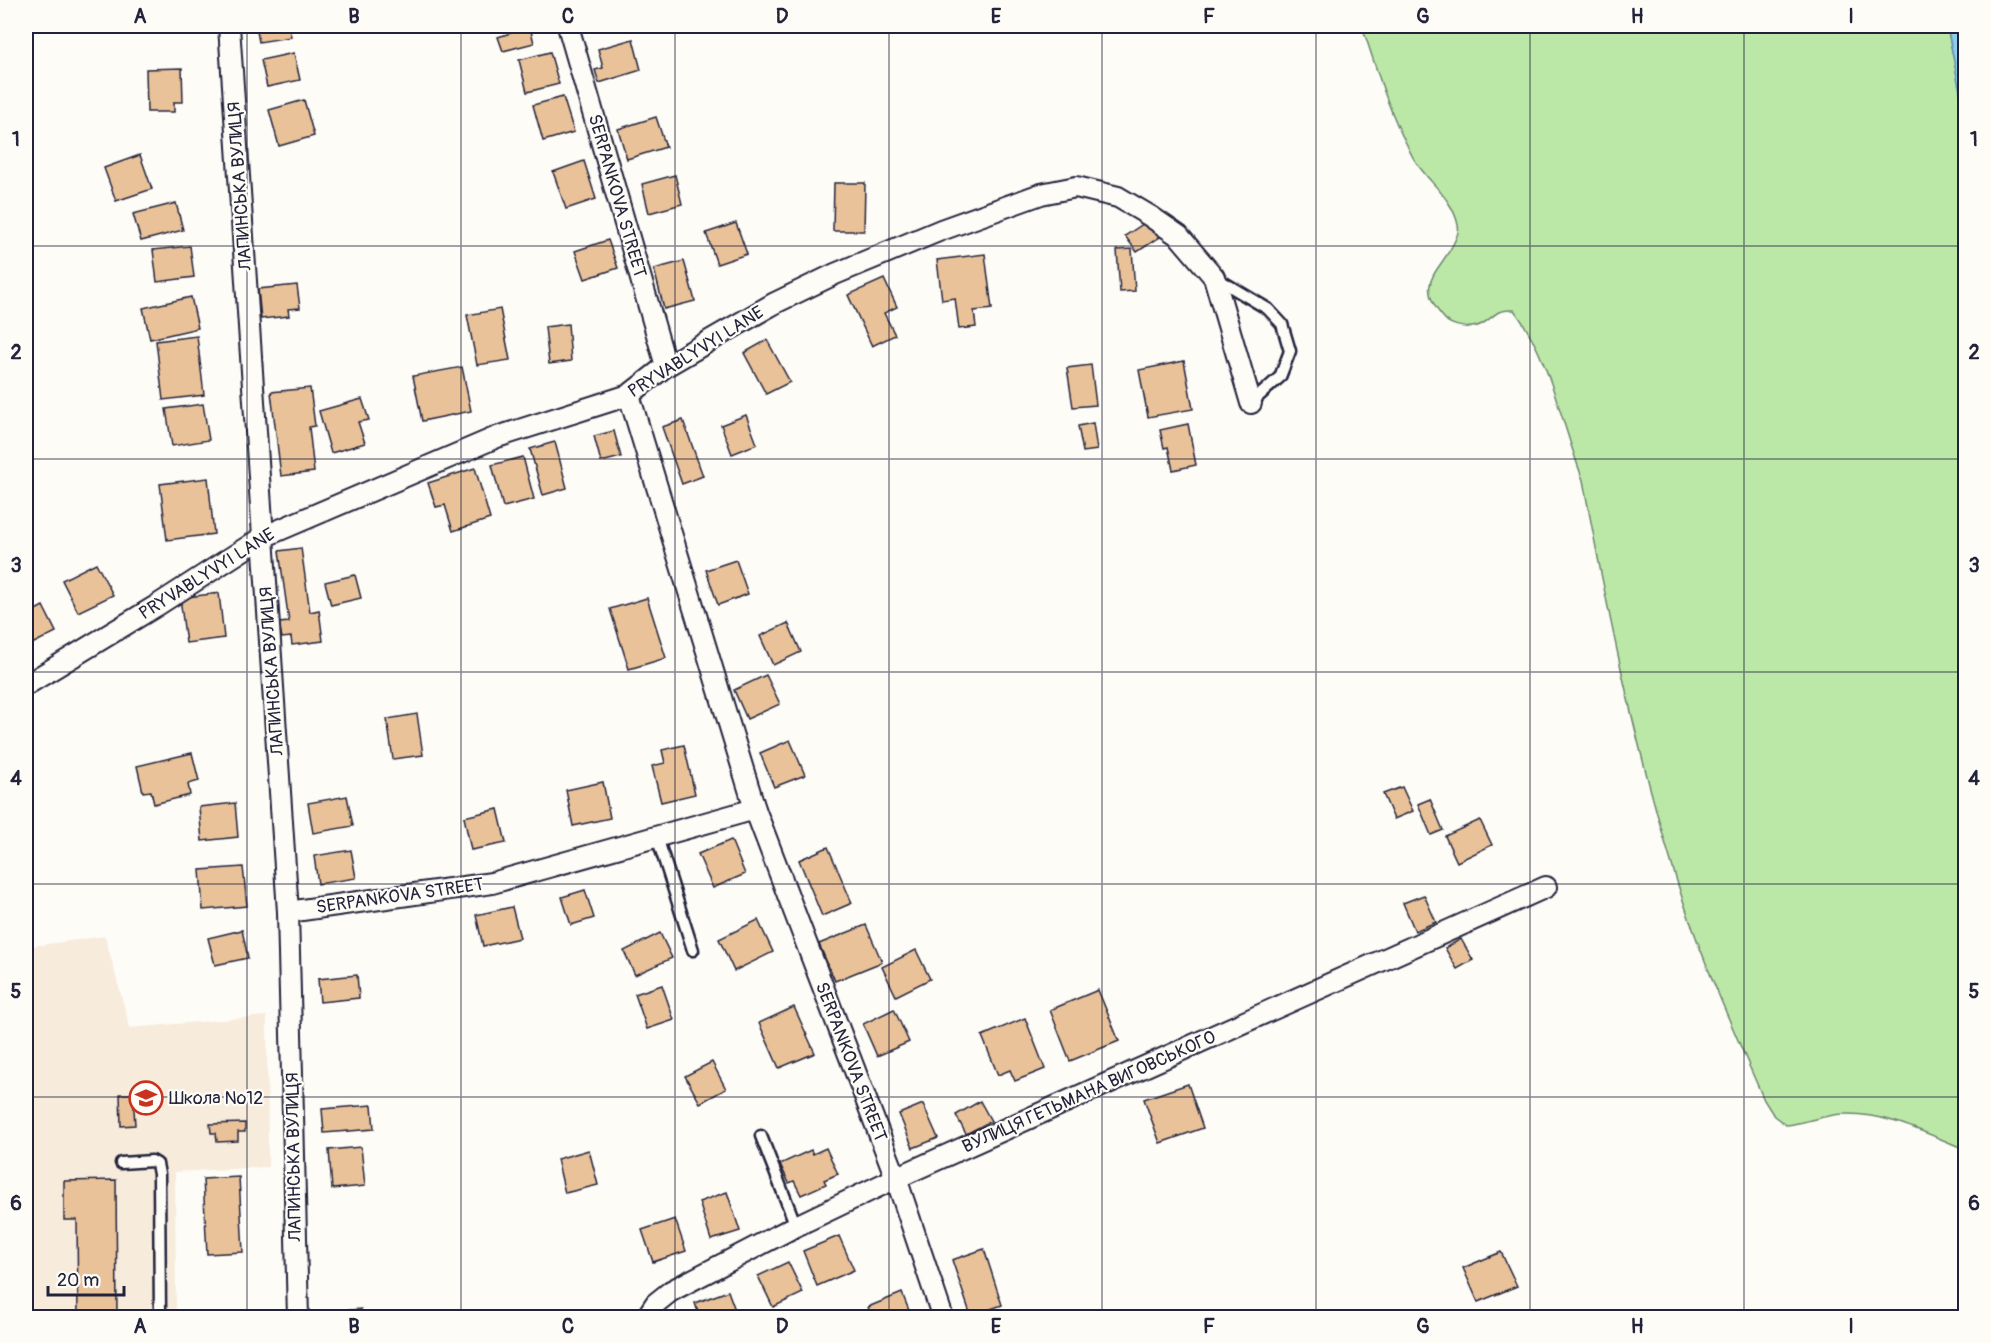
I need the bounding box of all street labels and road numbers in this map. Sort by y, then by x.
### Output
street label: ЛАПИНСЬКА ВУЛИЦЯ [223,101,257,272]
street label: SERPANKOVA STREET [583,112,651,280]
street label: PRYVABLYVYI LANE [624,301,768,403]
street label: PRYVABLYVYI LANE [135,523,279,625]
street label: ЛАПИНСЬКА ВУЛИЦЯ [255,586,289,757]
street label: SERPANKOVA STREET [315,873,485,919]
street label: SERPANKOVA STREET [810,979,892,1145]
street label: ВУЛИЦЯ ГЕТЬМАНА ВИГОВСЬКОГО [959,1026,1219,1158]
street label: ЛАПИНСЬКА ВУЛИЦЯ [281,1072,307,1243]

